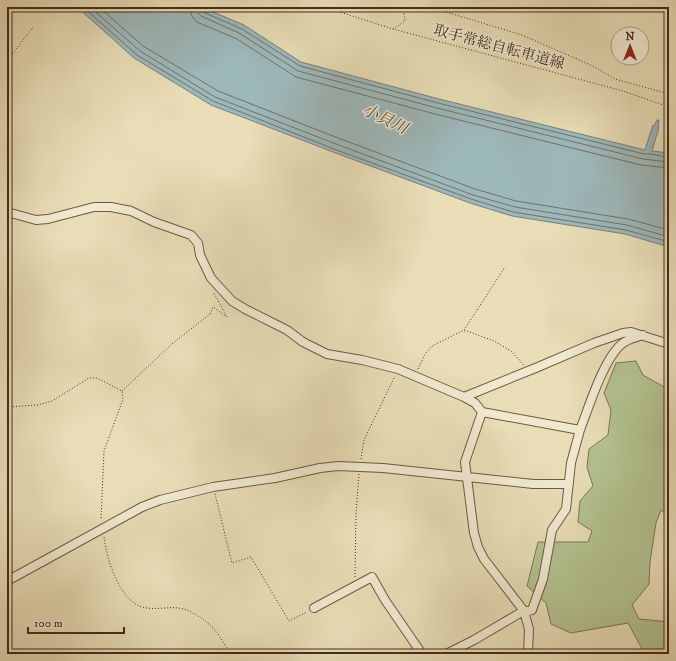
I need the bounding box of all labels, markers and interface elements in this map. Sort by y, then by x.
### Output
street label: 取手常総自転車道線 [431,20,567,74]
north arrow [610,26,650,66]
text: N [625,30,635,44]
water label: 小貝川 [359,99,413,139]
scale bar [28,609,124,635]
text: 100 m [34,616,63,631]

